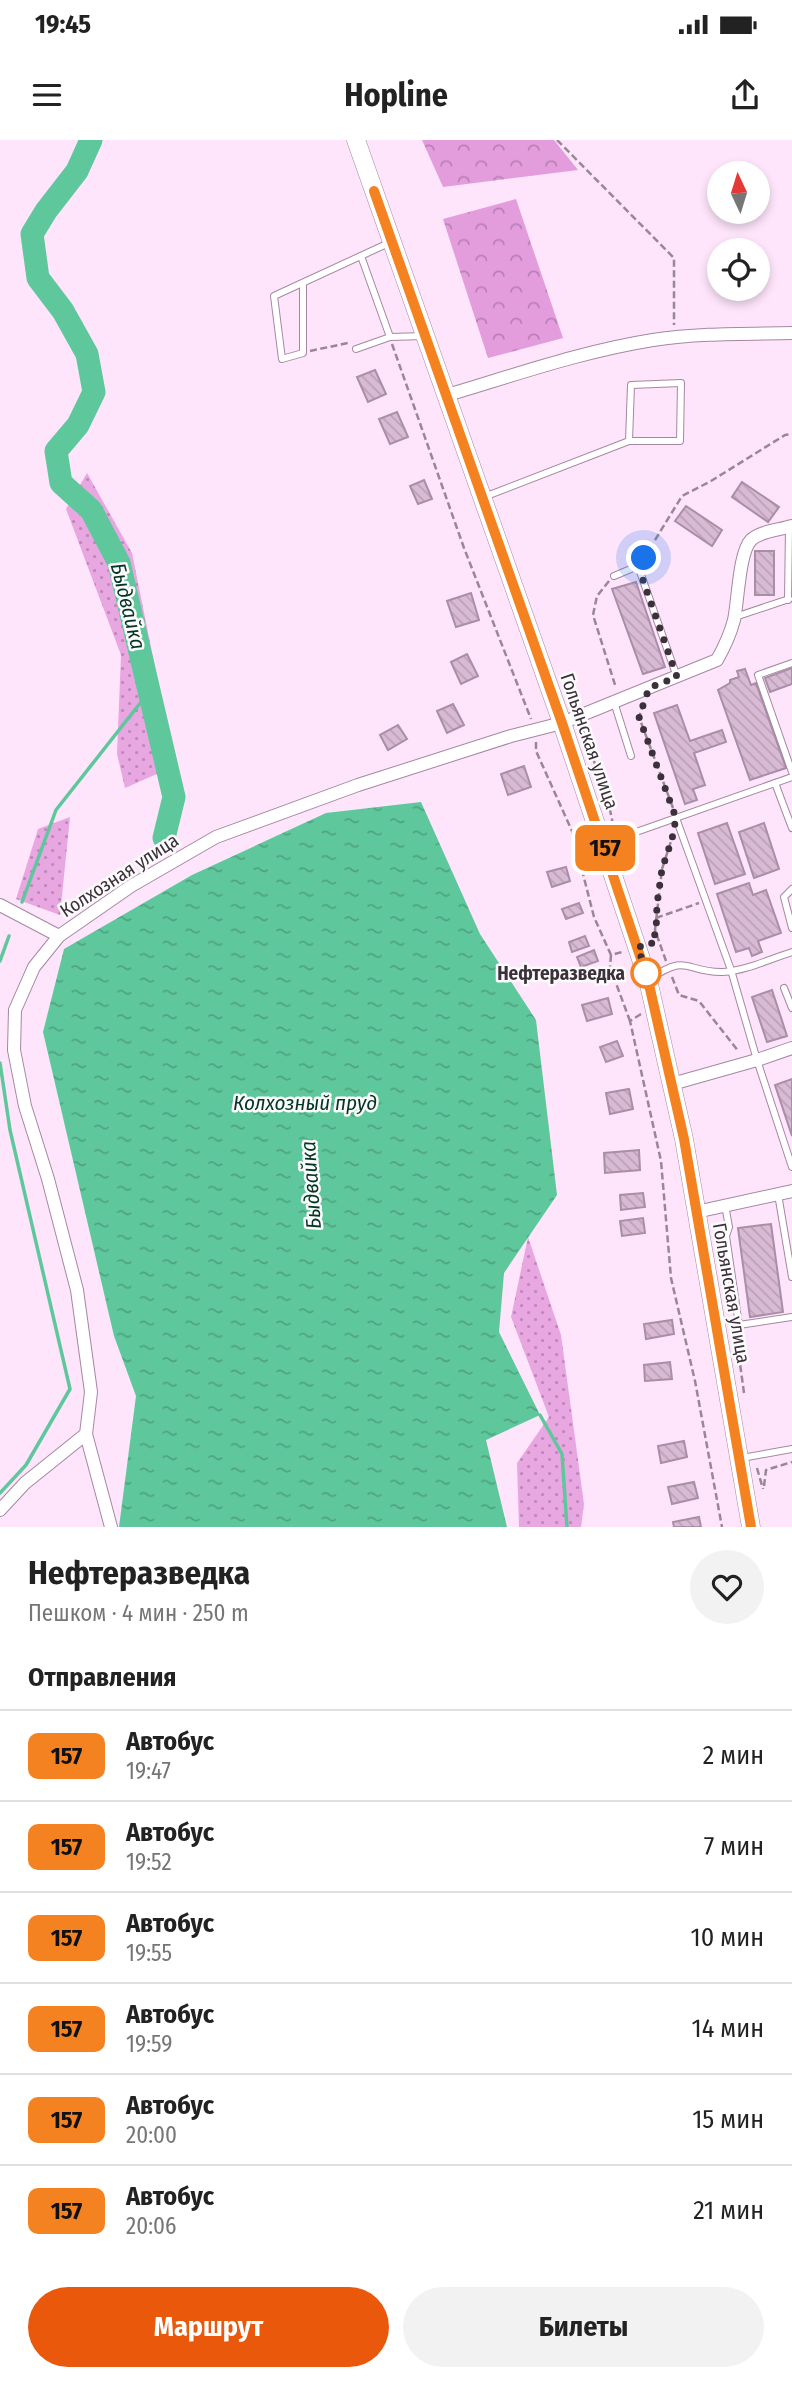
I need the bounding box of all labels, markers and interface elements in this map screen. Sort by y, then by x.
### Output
text: 19:45 [35,9,91,40]
icon: menu [28,76,66,114]
text: Hopline [344,76,448,114]
icon: share [726,76,764,114]
north arrow [707,161,770,224]
map controls [707,161,770,301]
button: locate [707,238,770,301]
your location [626,540,661,575]
water label: Быдвайка [105,560,151,652]
street label: Гольянская улица [555,670,624,812]
line badge: 157 [565,825,645,871]
street label: Колхозная улица [56,829,183,922]
text: 157 [589,834,621,862]
marker: Нефтеразведка [631,958,661,988]
place label: Нефтеразведка [497,962,625,985]
water label: Колхозный пруд [233,1090,377,1116]
water label: Быдвайка [295,1140,327,1230]
street label: Гольянская улица [708,1221,755,1365]
button: heart [690,1550,764,1624]
text: Нефтеразведка [28,1553,250,1593]
text: Пешком · 4 мин · 250 m [28,1599,249,1627]
text: Отправления [28,1662,177,1693]
text: Автобус [126,1726,214,1757]
text: 2 мин [703,1740,764,1771]
text: 157 [51,1742,82,1770]
text: 19:47 [126,1757,171,1785]
text: Автобус [126,1817,214,1848]
text: 7 мин [704,1831,764,1862]
text: 157 [51,1833,82,1861]
text: 19:52 [126,1848,172,1876]
text: Автобус [126,1908,214,1939]
text: 10 мин [691,1922,764,1953]
text: 157 [51,1924,82,1952]
text: 19:55 [126,1939,172,1967]
text: Автобус [126,1999,214,2030]
text: 14 мин [692,2013,764,2044]
text: 157 [51,2015,82,2043]
text: 19:59 [126,2030,173,2058]
text: Автобус [126,2090,214,2121]
text: 15 мин [692,2104,764,2135]
text: 157 [51,2106,82,2134]
text: 20:00 [126,2121,177,2149]
text: Автобус [126,2181,214,2212]
text: 21 мин [693,2195,764,2226]
text: 157 [51,2197,82,2225]
text: 20:06 [126,2212,176,2240]
button: Маршрут [28,2287,389,2367]
button: Билеты [403,2287,764,2367]

